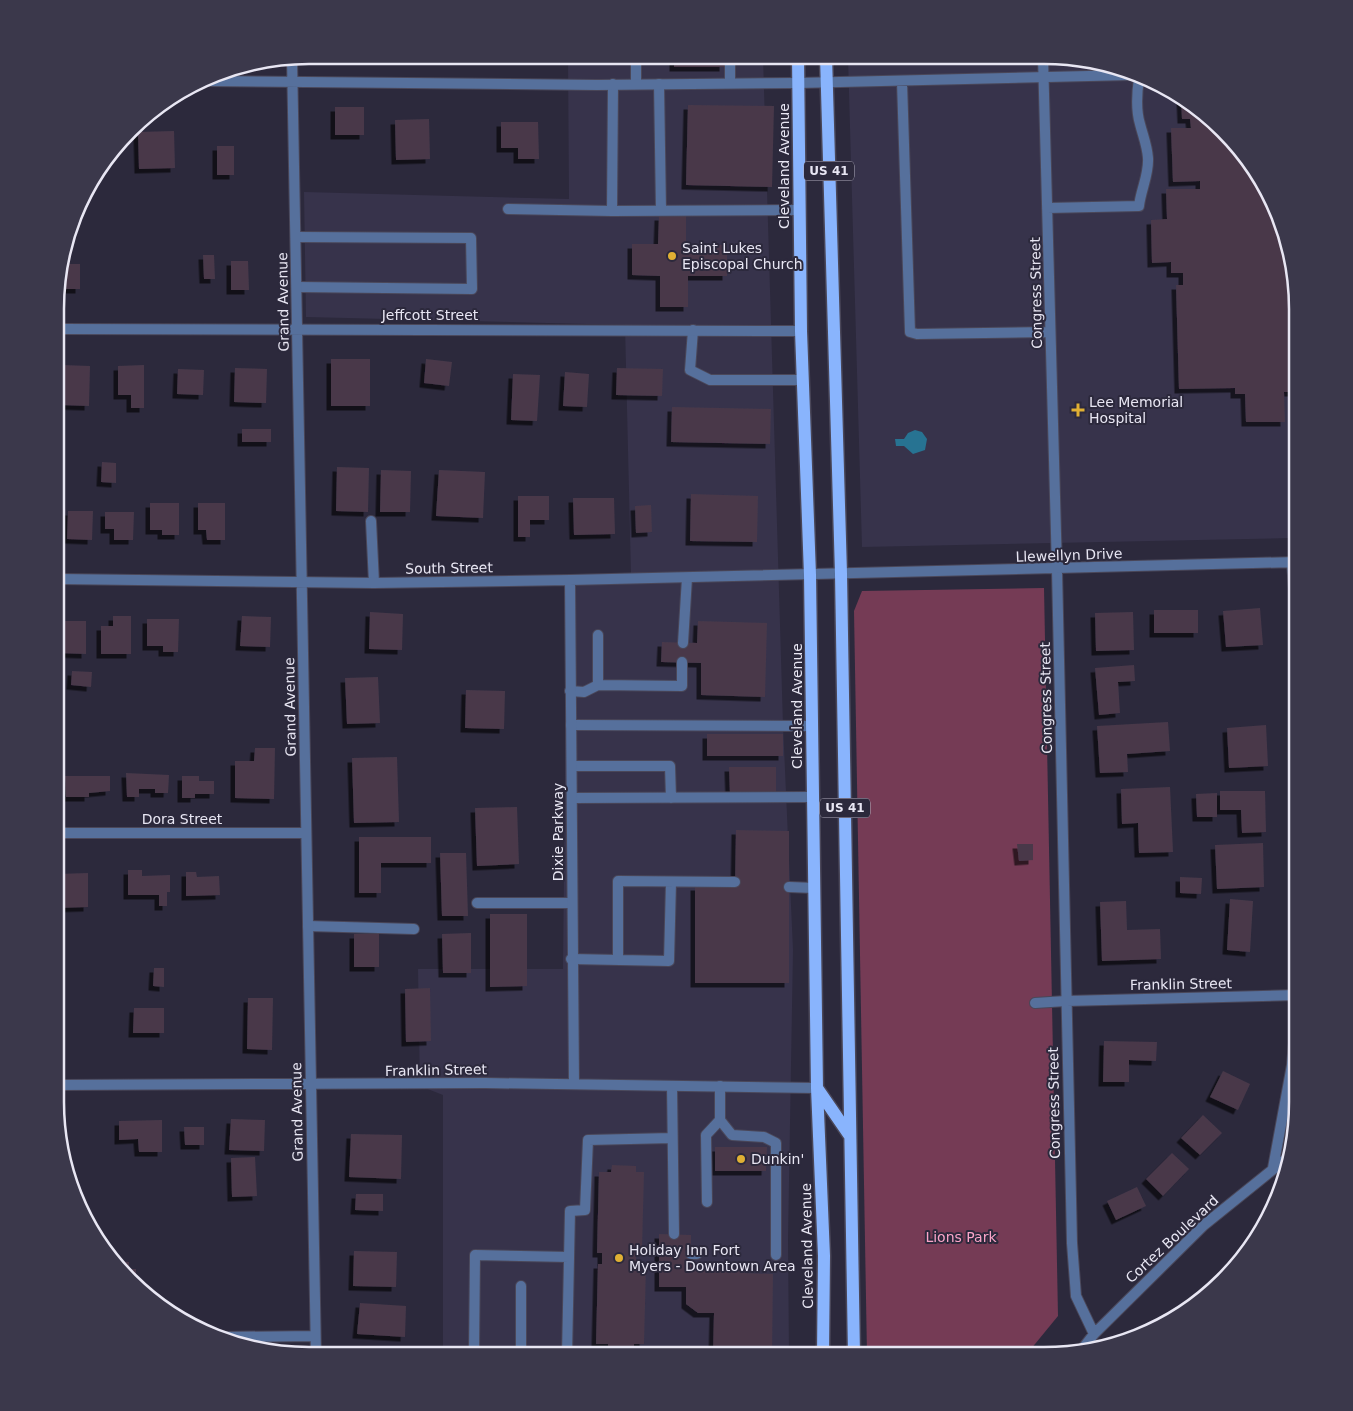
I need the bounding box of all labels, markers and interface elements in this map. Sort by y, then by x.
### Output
street label: Cleveland Avenue [776,103,792,229]
road number: US 41 [804,162,854,180]
street label: Congress Street [1027,236,1045,349]
place label: Saint Lukes Episcopal Church [682,240,803,272]
marker: Saint Lukes Episcopal Church [666,250,678,262]
street label: Grand Avenue [274,252,292,352]
street label: Jeffcott Street [381,307,479,323]
place label: Lee Memorial Hospital [1089,394,1183,426]
marker: Lee Memorial Hospital [1071,403,1085,417]
street label: Llewellyn Drive [1015,545,1123,565]
street label: South Street [405,559,493,577]
street label: Congress Street [1037,641,1055,754]
street label: Cleveland Avenue [789,643,805,769]
street label: Grand Avenue [281,657,299,757]
street label: Dixie Parkway [550,783,566,881]
road number: US 41 [820,798,870,818]
street label: Dora Street [142,811,223,827]
street label: Franklin Street [1130,975,1233,993]
street label: Congress Street [1045,1046,1063,1159]
street label: Franklin Street [385,1061,488,1079]
street label: Grand Avenue [288,1062,306,1162]
place label: Dunkin' [751,1151,804,1167]
marker: Dunkin' [735,1153,747,1165]
street label: Cleveland Avenue [798,1183,816,1309]
street label: Cortez Boulevard [1122,1192,1222,1286]
park label: Lions Park [925,1229,997,1245]
place label: Holiday Inn Fort Myers - Downtown Area [629,1242,796,1274]
marker: Holiday Inn Fort Myers - Downtown Area [613,1252,625,1264]

